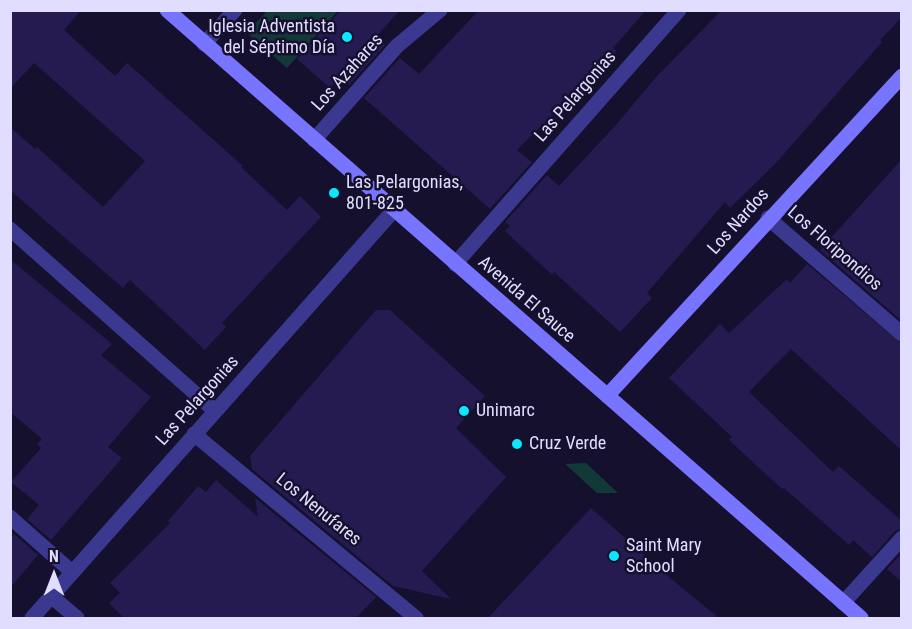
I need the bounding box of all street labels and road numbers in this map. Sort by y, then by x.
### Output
street label: Los Azahares [308,30,388,116]
street label: Las Pelargonias [531,47,621,147]
street label: Los Nardos [704,185,774,259]
street label: Los Floripondios [782,202,886,296]
street label: Avenida El Sauce [473,252,579,348]
street label: Las Pelargonias [152,352,244,450]
street label: Los Nenufares [271,469,365,551]

